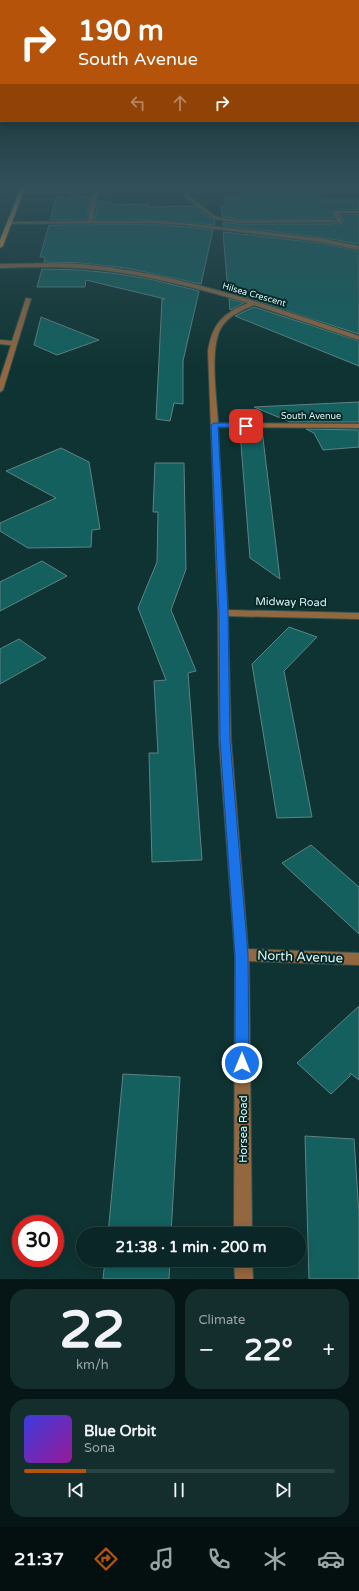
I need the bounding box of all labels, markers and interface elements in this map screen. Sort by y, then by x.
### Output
text: 190 m [78,14,164,48]
icon: right [12,16,64,68]
text: South Avenue [78,48,198,70]
icon: left [127,92,149,114]
icon: ahead [169,92,191,114]
icon: right [211,92,233,114]
street label: Hilsea Crescent [221,281,288,309]
pin [229,409,263,443]
street label: South Avenue [281,411,341,422]
icon: arrive [235,415,257,437]
street label: Midway Road [255,595,327,609]
street label: North Avenue [257,948,343,966]
position arrow [221,1042,263,1084]
street label: Horsea Road [237,1095,250,1163]
speed limit sign: 30 [12,1215,64,1267]
text: 21:38 · 1 min · 200 m [116,1238,266,1256]
text: 22 [60,1299,125,1362]
text: Climate [199,1312,245,1328]
text: 22° [244,1332,293,1369]
text: − [199,1337,214,1363]
text: + [323,1337,335,1363]
text: km/h [76,1357,109,1373]
text: Blue Orbit [84,1422,156,1440]
text: Sona [84,1440,115,1456]
icon: previous [65,1479,87,1501]
icon: pause [168,1479,190,1501]
icon: next [272,1479,294,1501]
icon: directions [92,1545,120,1573]
icon: music [148,1545,176,1573]
icon: phone [205,1545,233,1573]
icon: climate [261,1545,289,1573]
icon: car [317,1545,345,1573]
text: 21:37 [14,1548,64,1570]

